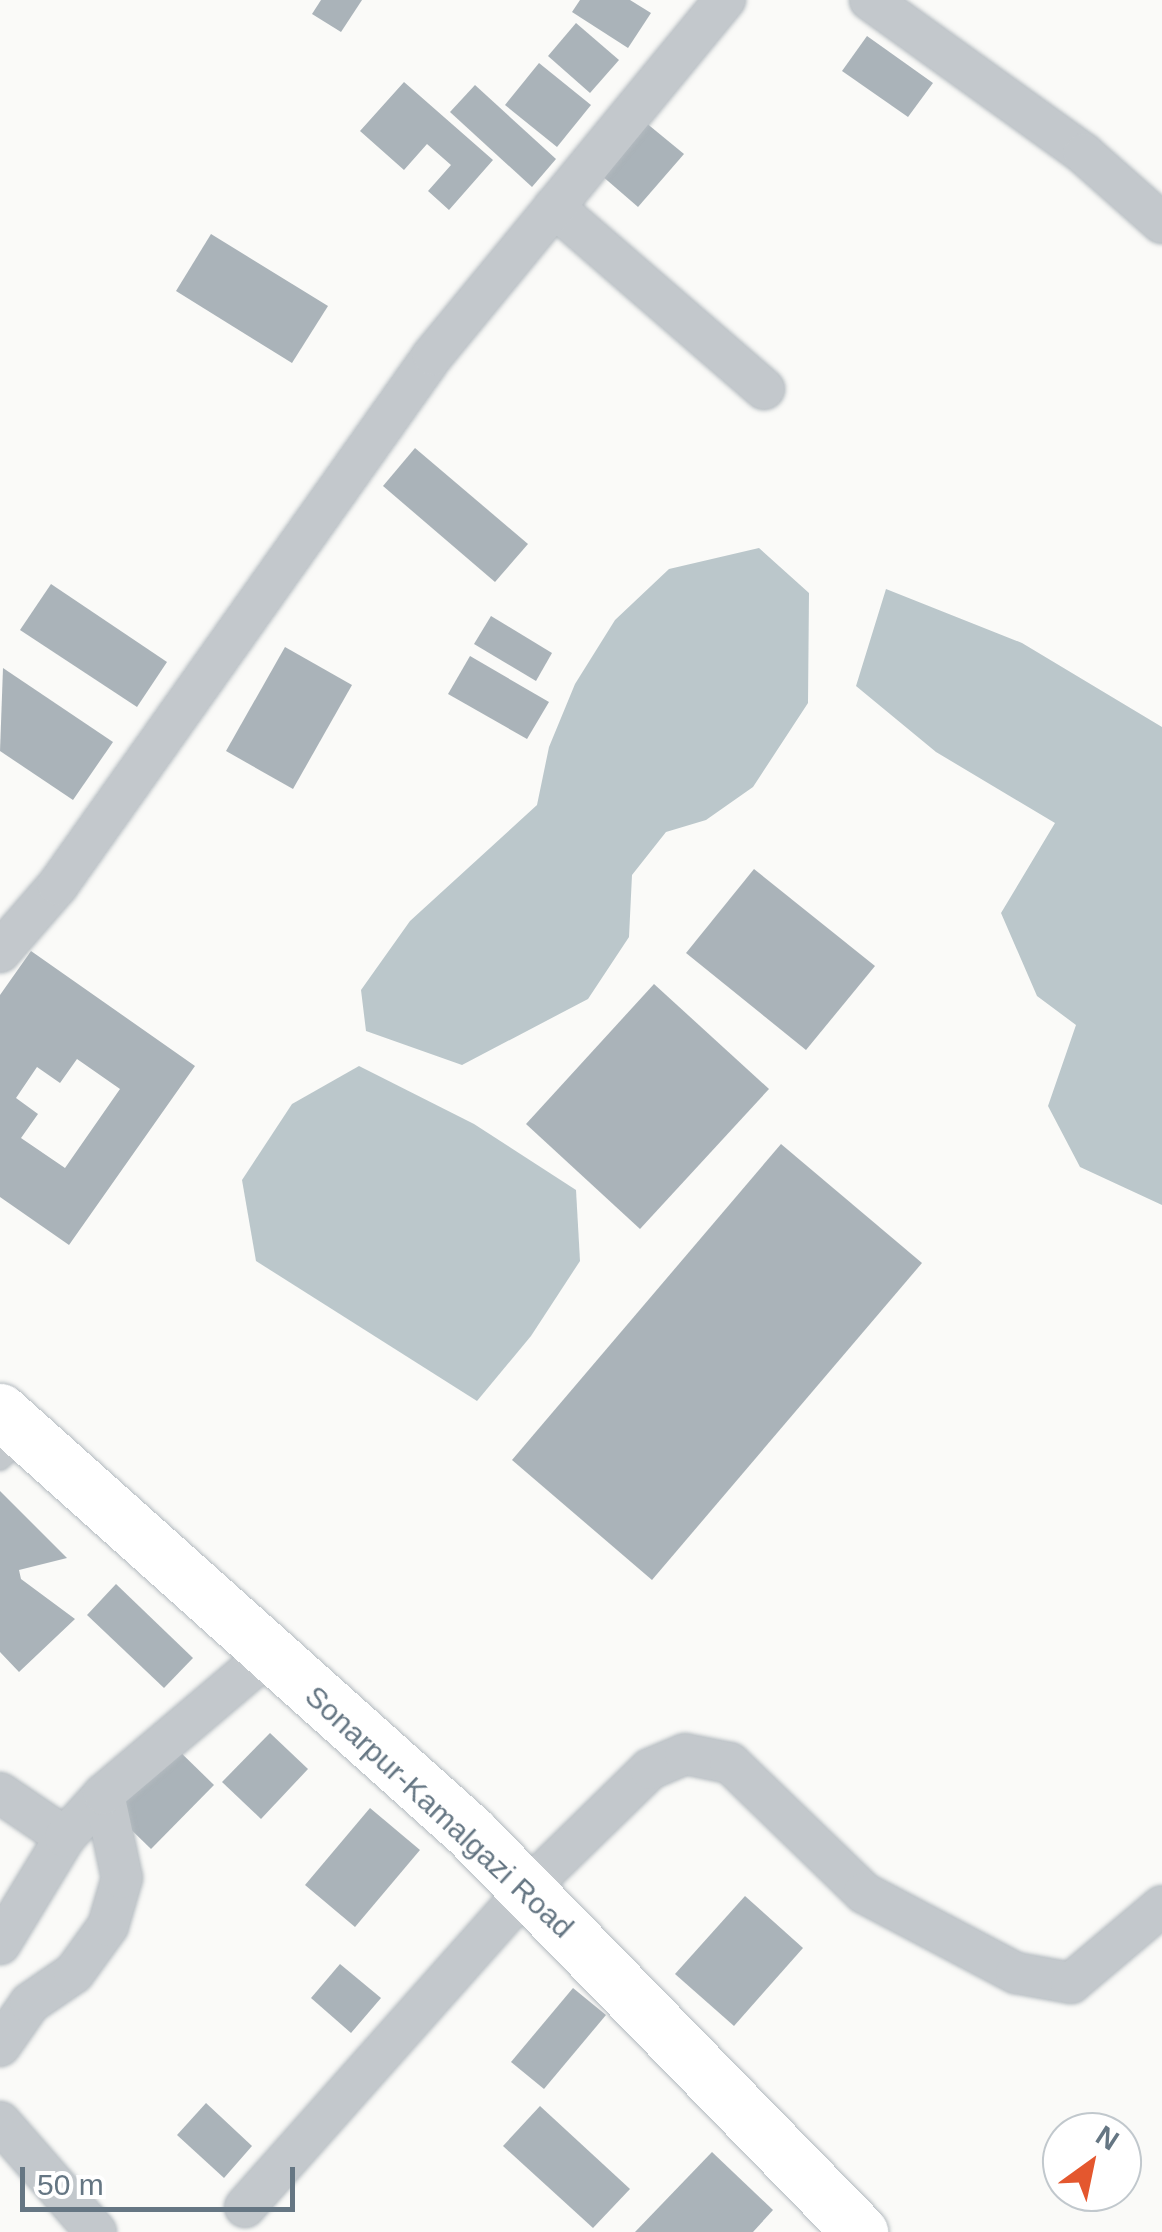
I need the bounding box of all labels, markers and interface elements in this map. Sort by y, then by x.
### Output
street label: Sonarpur-Kamalgazi Road [297,1678,581,1946]
north arrow [1042,2112,1142,2212]
text: N [1091,2120,1124,2157]
scale bar [25,2147,300,2209]
text: 50 m [37,2168,104,2201]

